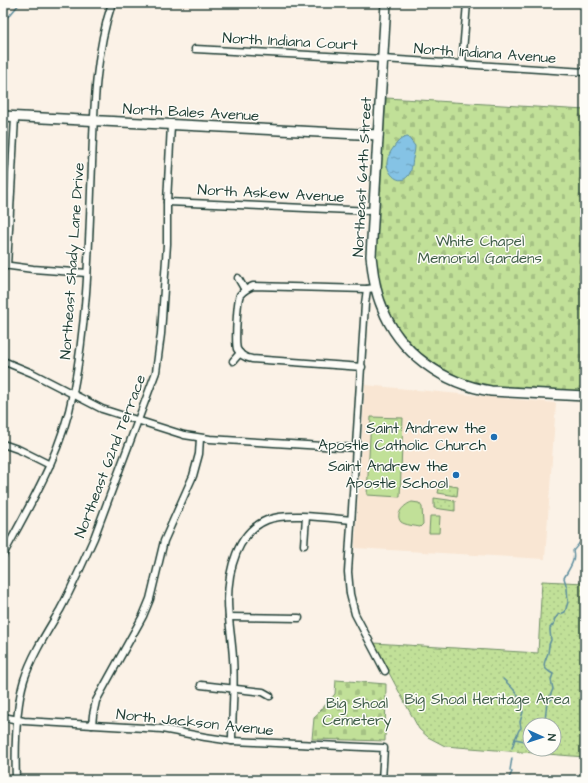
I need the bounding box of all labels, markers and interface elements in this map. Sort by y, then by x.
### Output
street label: North Indiana Court [222,27,358,56]
street label: North Indiana Avenue [413,38,557,69]
street label: Northeast 64th Street [348,96,377,258]
street label: North Bales Avenue [122,98,260,127]
street label: Northeast Shady Lane Drive [55,162,91,360]
street label: North Askew Avenue [197,179,345,208]
park label: White Chapel Memorial Gardens [418,231,543,269]
street label: Northeast 62nd Terrace [70,371,151,541]
place label: Saint Andrew the Apostle Catholic Church [318,418,487,456]
marker: Saint Andrew the Apostle Catholic Church [489,432,499,442]
place label: Saint Andrew the Apostle School [328,456,448,494]
marker: Saint Andrew the Apostle School [451,470,461,480]
park label: Big Shoal Heritage Area [404,689,570,711]
park label: Big Shoal Cemetery [322,693,392,732]
street label: North Jackson Avenue [115,704,275,741]
north arrow [522,717,562,757]
text: N [544,734,559,741]

